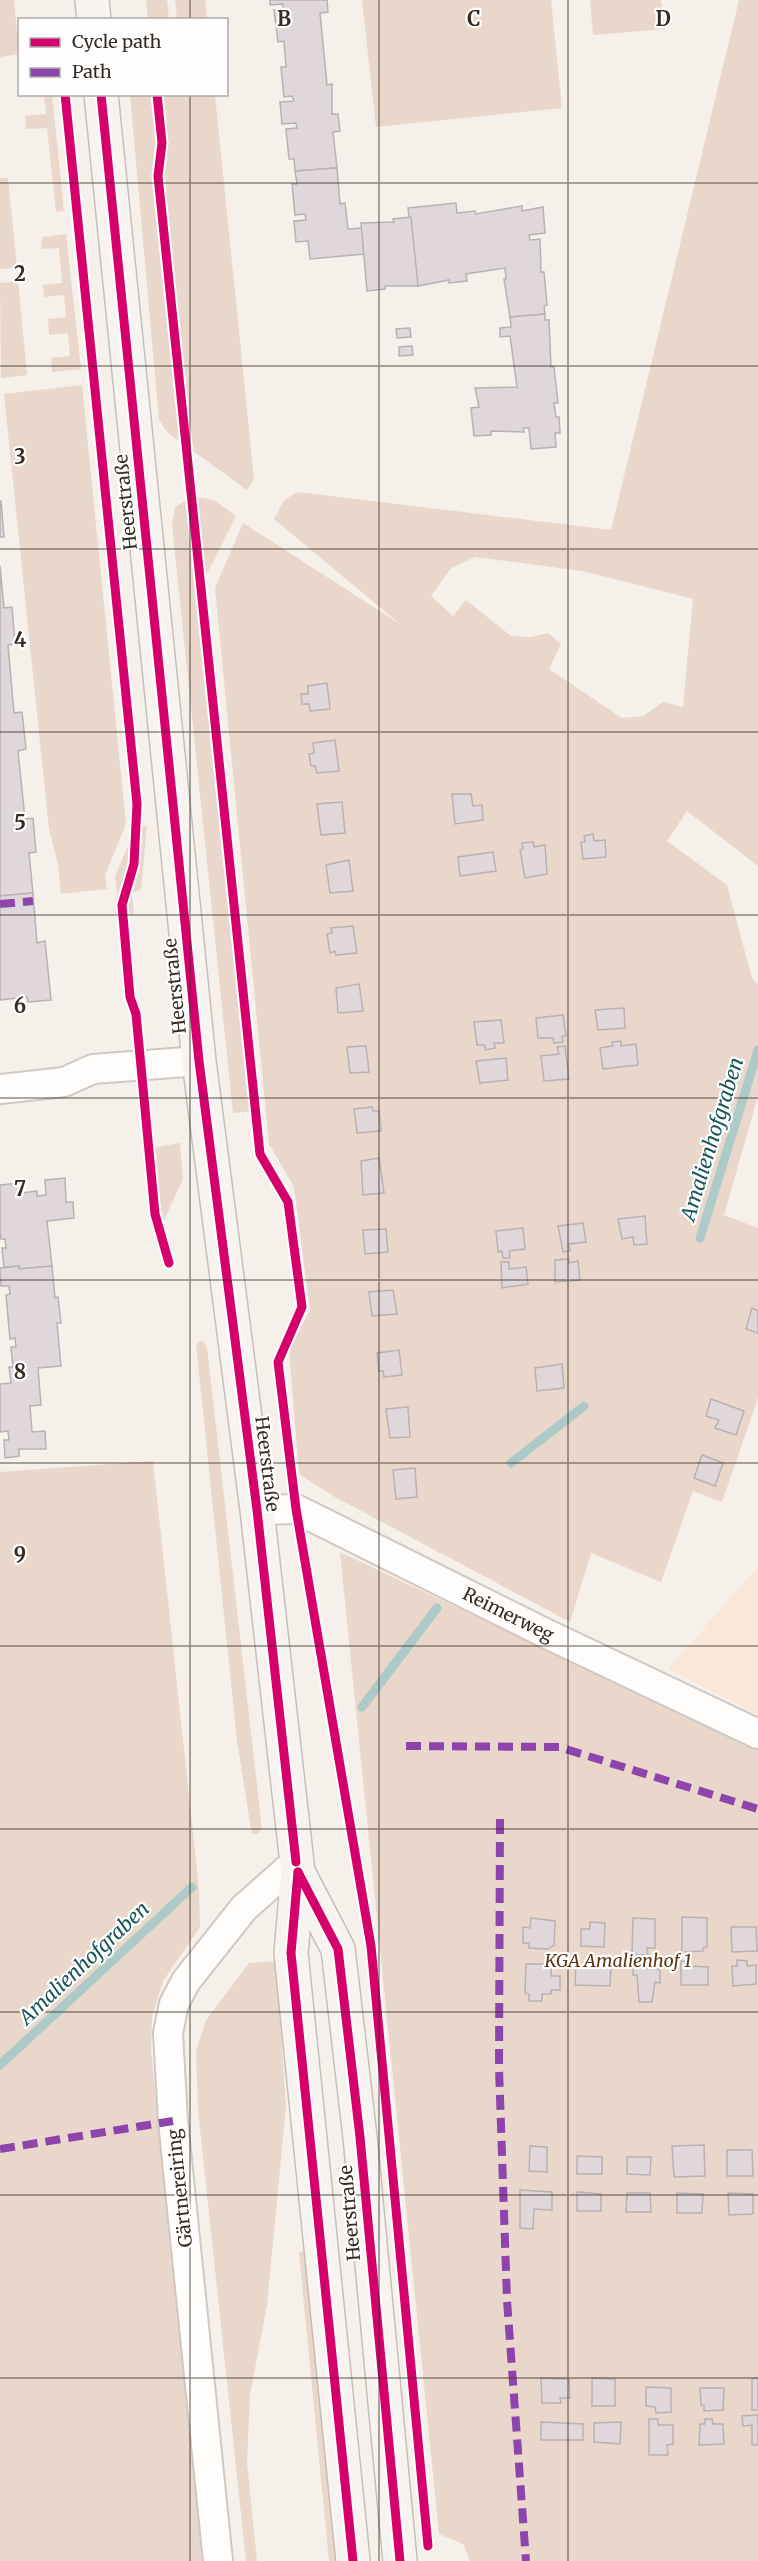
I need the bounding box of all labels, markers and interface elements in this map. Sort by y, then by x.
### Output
text: B [277,6,291,31]
text: C [467,6,481,31]
text: D [655,6,671,31]
legend [18,18,228,96]
text: Cycle path [72,30,162,53]
text: Path [72,60,112,83]
text: 2 [14,261,26,286]
text: 3 [14,444,26,469]
street label: Heerstraße [109,453,142,551]
text: 4 [14,627,27,652]
text: 5 [14,810,26,835]
street label: Heerstraße [158,937,191,1035]
text: 6 [14,993,26,1018]
water label: Amalienhofgraben [674,1054,748,1225]
text: 7 [14,1176,26,1201]
text: 8 [14,1359,26,1384]
street label: Heerstraße [250,1415,285,1513]
text: 9 [14,1542,26,1567]
street label: Reimerweg [459,1582,558,1647]
water label: Amalienhofgraben [12,1896,154,2031]
park label: KGA Amalienhof 1 [543,1949,692,1972]
street label: Gärtnereiring [162,2128,197,2248]
street label: Heerstraße [334,2164,365,2262]

